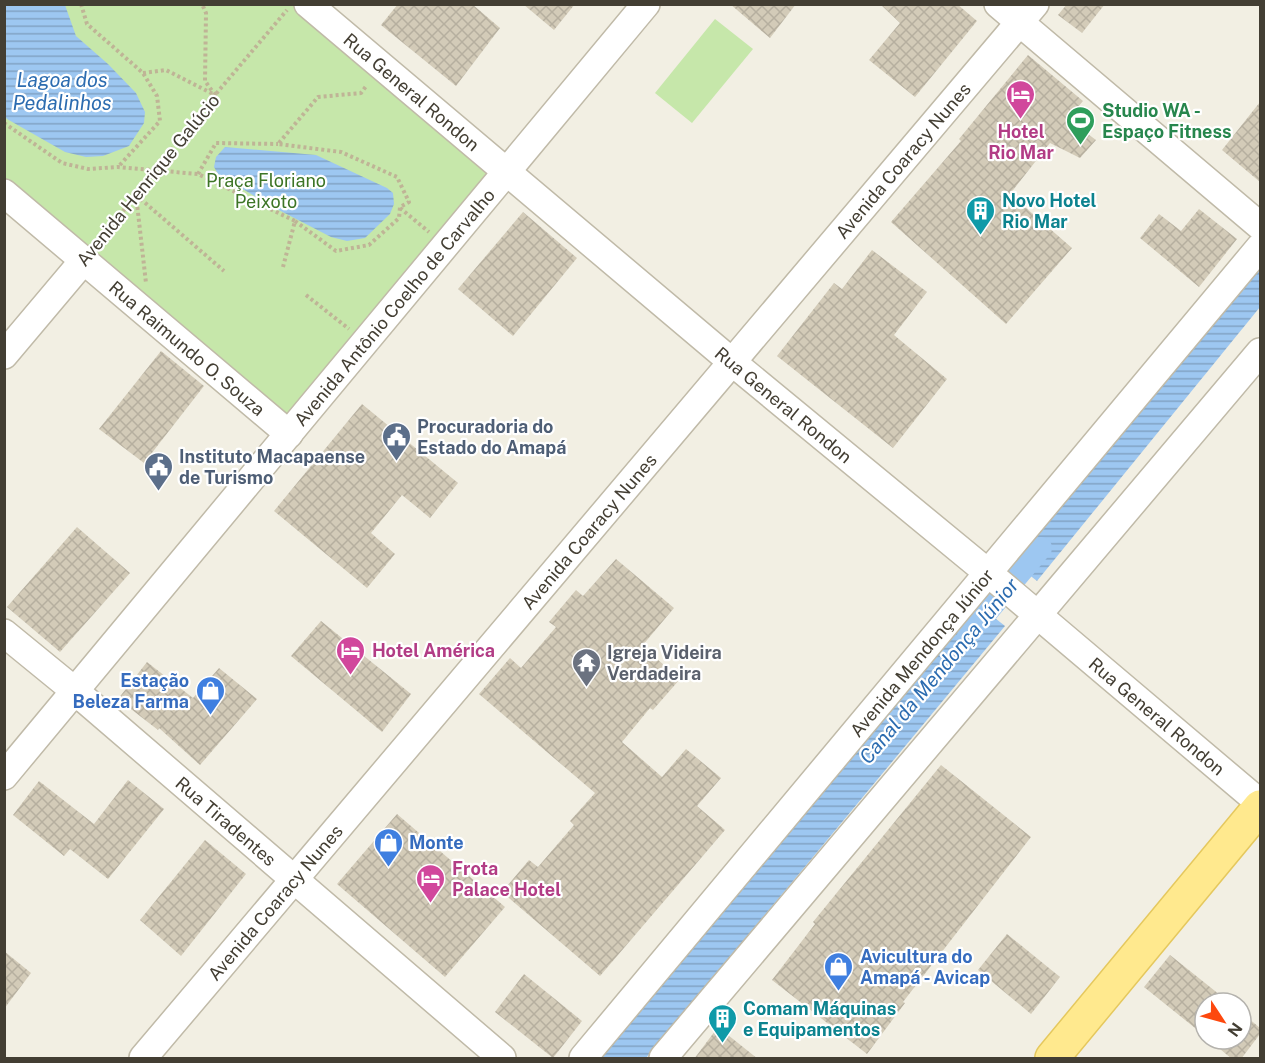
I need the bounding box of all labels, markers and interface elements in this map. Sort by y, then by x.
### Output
street label: Rua General Rondon [340,29,484,155]
water label: Lagoa dos Pedalinhos [12,68,112,115]
street label: Avenida Coaracy Nunes [831,78,974,242]
hotel icon: Hotel Rio Mar [1005,78,1037,120]
street label: Avenida Henrique Galúcio [72,90,224,270]
place label: Studio WA - Espaço Fitness [1102,100,1231,142]
sports icon: Studio WA - Espaço Fitness [1065,104,1097,146]
place label: Hotel Rio Mar [988,121,1054,163]
park label: Praça Floriano Peixoto [206,170,326,212]
street label: Avenida Antônio Coelho de Carvalho [289,184,499,430]
place label: Novo Hotel Rio Mar [1002,190,1097,232]
building icon: Novo Hotel Rio Mar [965,194,997,236]
street label: Rua Raimundo O. Souza [105,276,269,420]
street label: Rua General Rondon [711,342,857,467]
place label: Procuradoria do Estado do Amapá [417,416,566,458]
public building icon: Procuradoria do Estado do Amapá [380,420,412,462]
place label: Instituto Macapaense de Turismo [179,446,365,488]
street label: Avenida Coaracy Nunes [517,449,660,613]
public building icon: Instituto Macapaense de Turismo [142,450,174,492]
street label: Avenida Mendonça Júnior [845,564,997,741]
water label: Canal da Mendonça Júnior [854,573,1024,769]
hotel icon: Hotel América [335,634,367,676]
place label: Hotel América [372,640,495,661]
place label: Igreja Videira Verdadeira [607,642,722,684]
temple icon: Igreja Videira Verdadeira [570,646,602,688]
street label: Rua General Rondon [1085,653,1229,779]
place label: Estação Beleza Farma [73,670,189,712]
shop icon: Estação Beleza Farma [194,674,226,716]
street label: Rua Tiradentes [172,772,281,870]
street label: Avenida Coaracy Nunes [203,820,347,984]
shop icon: Monte [372,826,404,868]
place label: Monte [409,832,464,853]
place label: Frota Palace Hotel [452,858,561,900]
hotel icon: Frota Palace Hotel [415,862,447,904]
place label: Avicultura do Amapá - Avicap [860,946,990,988]
shop icon: Avicultura do Amapá - Avicap [823,950,855,992]
north arrow [1193,991,1253,1051]
place label: Comam Máquinas e Equipamentos [743,998,896,1040]
building icon: Comam Máquinas e Equipamentos [706,1002,738,1044]
text: N [1223,1019,1246,1040]

